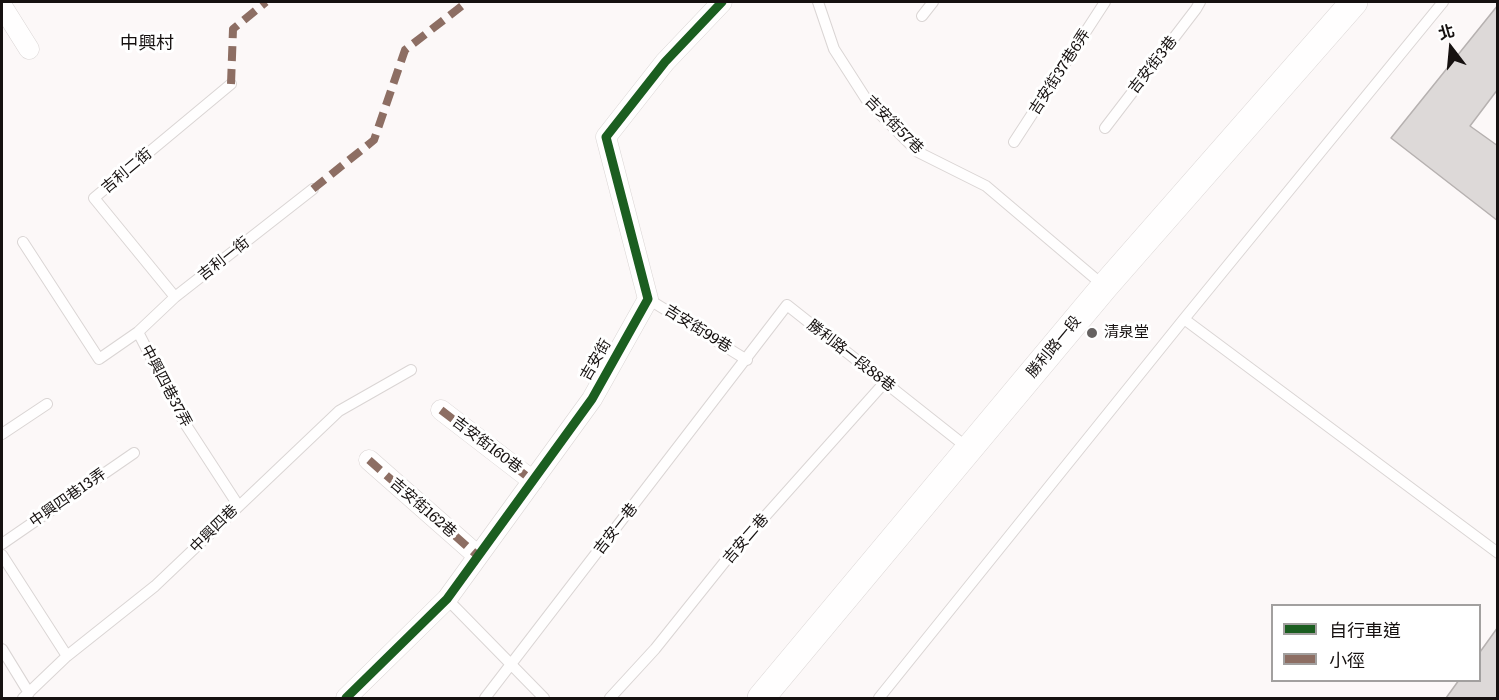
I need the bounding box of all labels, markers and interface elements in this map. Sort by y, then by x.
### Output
text: 北 [1435,17,1457,44]
north arrow [1421,18,1481,78]
street label: 吉安街37巷6弄 [1026,26,1094,118]
district label: 中興村 [120,33,174,55]
street label: 吉安街3巷 [1125,33,1181,97]
street label: 吉安街57巷 [861,92,927,158]
street label: 吉利二街 [98,145,156,197]
street label: 吉利一街 [195,233,253,285]
street label: 吉安街99巷 [661,301,735,357]
street label: 勝利路一段 [1023,312,1085,382]
street label: 勝利路一段88巷 [803,316,899,396]
place label: 清泉堂 [1104,324,1149,342]
marker: 清泉堂 [1085,326,1099,340]
street label: 吉安街 [577,336,615,384]
street label: 中興四巷37弄 [137,342,195,430]
street label: 吉安街160巷 [449,413,525,477]
street label: 中興四巷13弄 [26,465,110,531]
street label: 吉安街162巷 [386,474,460,542]
street label: 吉安一巷 [590,500,642,558]
street label: 中興四巷 [186,501,242,557]
street label: 吉安二巷 [720,510,772,568]
legend [1271,604,1481,682]
text: 自行車道 [1329,616,1401,643]
text: 小徑 [1329,646,1365,673]

